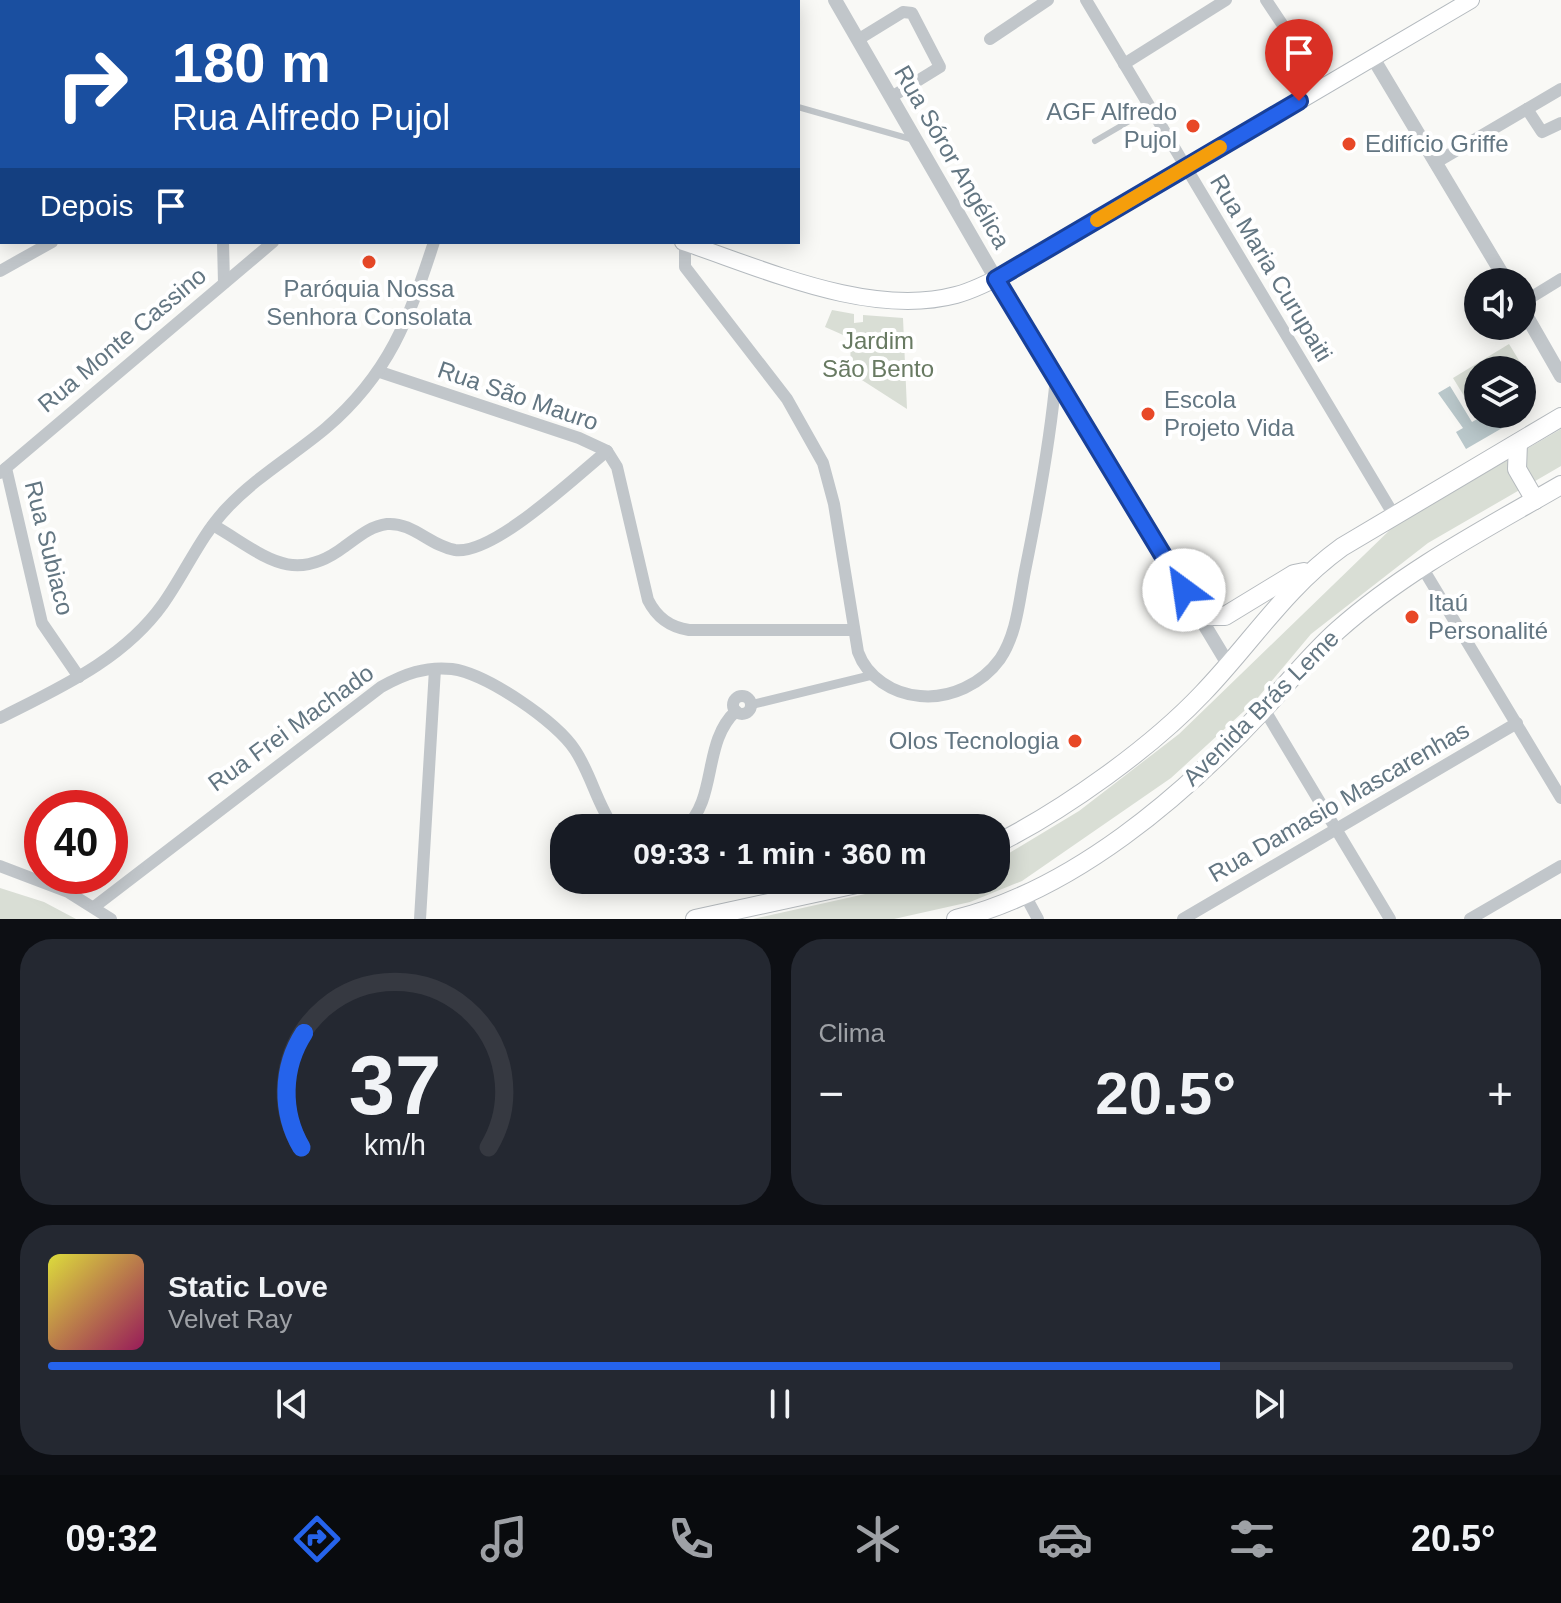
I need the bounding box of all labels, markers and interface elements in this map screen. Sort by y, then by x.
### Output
pin [1265,19,1333,101]
text: 180 m [172,31,331,94]
icon: arrive [1277,31,1321,75]
icon: right [40,32,144,136]
street label: Rua Sóror Angélica [889,60,1016,254]
text: Rua Alfredo Pujol [172,97,450,138]
place label: AGF Alfredo Pujol [1046,98,1177,153]
marker: AGF Alfredo Pujol [1184,117,1202,135]
place label: Edifício Griffe [1365,130,1509,157]
marker: Edifício Griffe [1340,135,1358,153]
street label: Rua Maria Curupaiti [1205,169,1338,366]
icon: arrive [149,184,193,228]
text: Depois [40,189,133,222]
marker: Paróquia Nossa Senhora Consolata [360,253,378,271]
street label: Rua Monte Cassino [32,262,211,418]
map controls [1464,268,1536,428]
button: sound [1464,268,1536,340]
place label: Paróquia Nossa Senhora Consolata [266,275,472,330]
park label: Jardim São Bento [822,327,934,382]
street label: Rua São Mauro [434,355,602,436]
button: layers [1464,356,1536,428]
place label: Escola Projeto Vida [1164,386,1295,441]
marker: Escola Projeto Vida [1139,405,1157,423]
street label: Rua Subiaco [20,478,79,618]
position arrow [1142,548,1226,632]
place label: Itaú Personalité [1428,589,1548,644]
marker: Itaú Personalité [1403,608,1421,626]
street label: Avenida Brás Leme [1177,624,1344,791]
street label: Rua Frei Machado [203,659,379,797]
street label: Rua Damasio Mascarenhas [1204,716,1474,887]
place label: Olos Tecnologia [889,727,1060,754]
marker: Olos Tecnologia [1066,732,1084,750]
speed limit sign: 40 [24,790,128,894]
text: 09:33 · 1 min · 360 m [633,837,927,870]
text: Clima [819,1018,885,1048]
text: 37 [349,1039,442,1132]
text: 20.5° [1095,1060,1236,1127]
text: − [819,1069,844,1118]
text: + [1487,1069,1513,1118]
text: km/h [364,1129,426,1161]
text: Static Love [168,1270,328,1303]
text: Velvet Ray [168,1304,292,1334]
icon: previous [270,1382,314,1426]
icon: pause [758,1382,802,1426]
icon: next [1247,1382,1291,1426]
icon: directions [289,1511,345,1567]
icon: music [476,1511,532,1567]
icon: phone [663,1511,719,1567]
icon: climate [850,1511,906,1567]
icon: car [1037,1511,1093,1567]
icon: filters [1224,1511,1280,1567]
text: 09:32 [66,1518,158,1559]
text: 20.5° [1411,1518,1495,1559]

